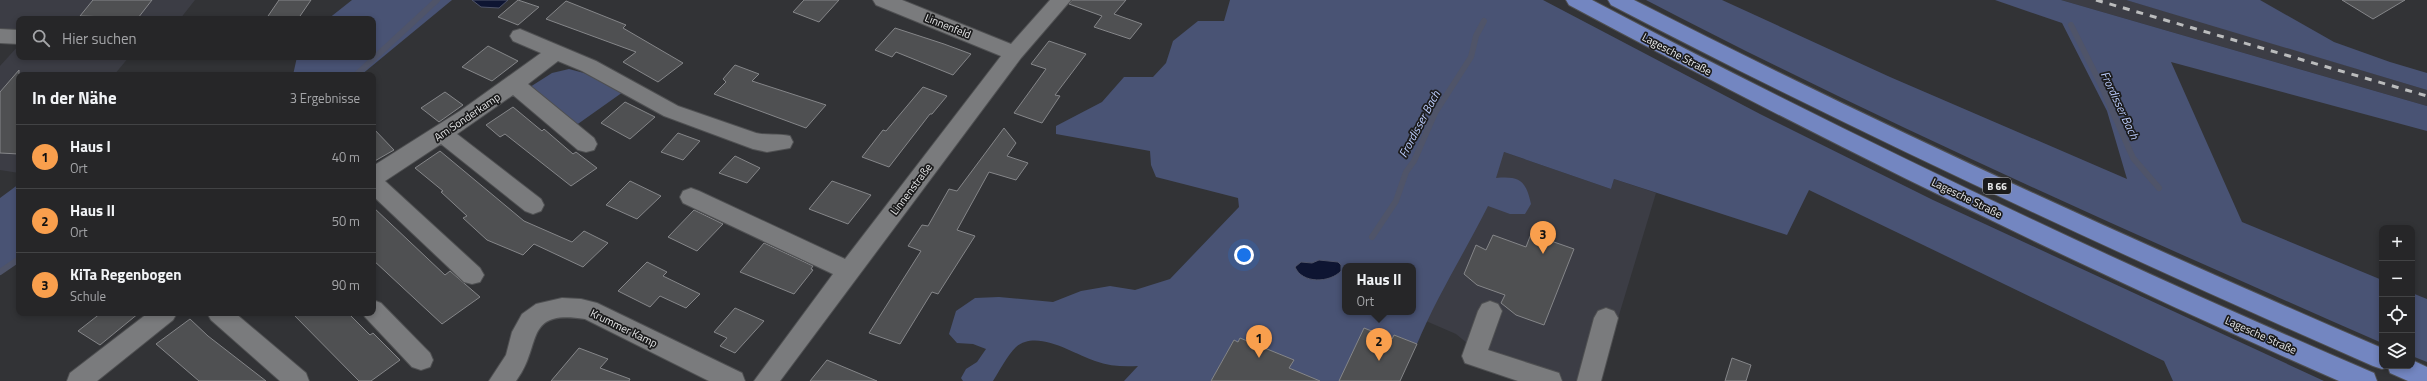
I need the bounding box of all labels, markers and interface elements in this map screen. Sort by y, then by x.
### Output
street label: Linnenfeld [923,10,974,43]
search box [16,16,376,60]
icon: search [30,27,52,49]
text: Hier suchen [62,27,137,50]
street label: Lagesche Straße [1639,29,1715,79]
water label: Frordisser Bach [2096,68,2145,143]
text: In der Nähe [32,85,117,111]
water label: Frordisser Bach [1393,86,1445,161]
text: 3 Ergebnisse [290,88,360,108]
street label: Am Sonderkamp [431,89,503,145]
text: Haus I [70,135,111,158]
text: 1 [41,147,49,167]
text: 40 m [332,147,360,167]
text: Ort [70,158,88,178]
street label: Linnenstraße [886,159,936,218]
street label: Lagesche Straße [1929,174,2005,222]
road number: B 66 [1983,178,2011,194]
text: Haus II [70,199,115,222]
text: 2 [41,211,49,231]
text: 50 m [332,211,360,231]
pin: 3 [1530,221,1556,254]
text: Ort [70,222,88,242]
map controls [2379,225,2415,369]
button: + [2379,225,2415,261]
your location [1234,245,1254,265]
button: − [2379,261,2415,297]
text: KiTa Regenbogen [70,263,181,286]
popup [1342,263,1416,315]
text: Haus II [1356,268,1402,291]
text: 3 [41,275,49,295]
text: 90 m [332,275,360,295]
text: Schule [70,286,106,306]
text: Ort [1356,291,1374,311]
button: locate [2379,297,2415,333]
street label: Krummer Kamp [588,305,660,351]
street label: Lagesche Straße [2223,312,2300,358]
pin: 1 [1246,325,1272,358]
pin: 2 [1366,328,1392,361]
button: layers [2379,333,2415,369]

